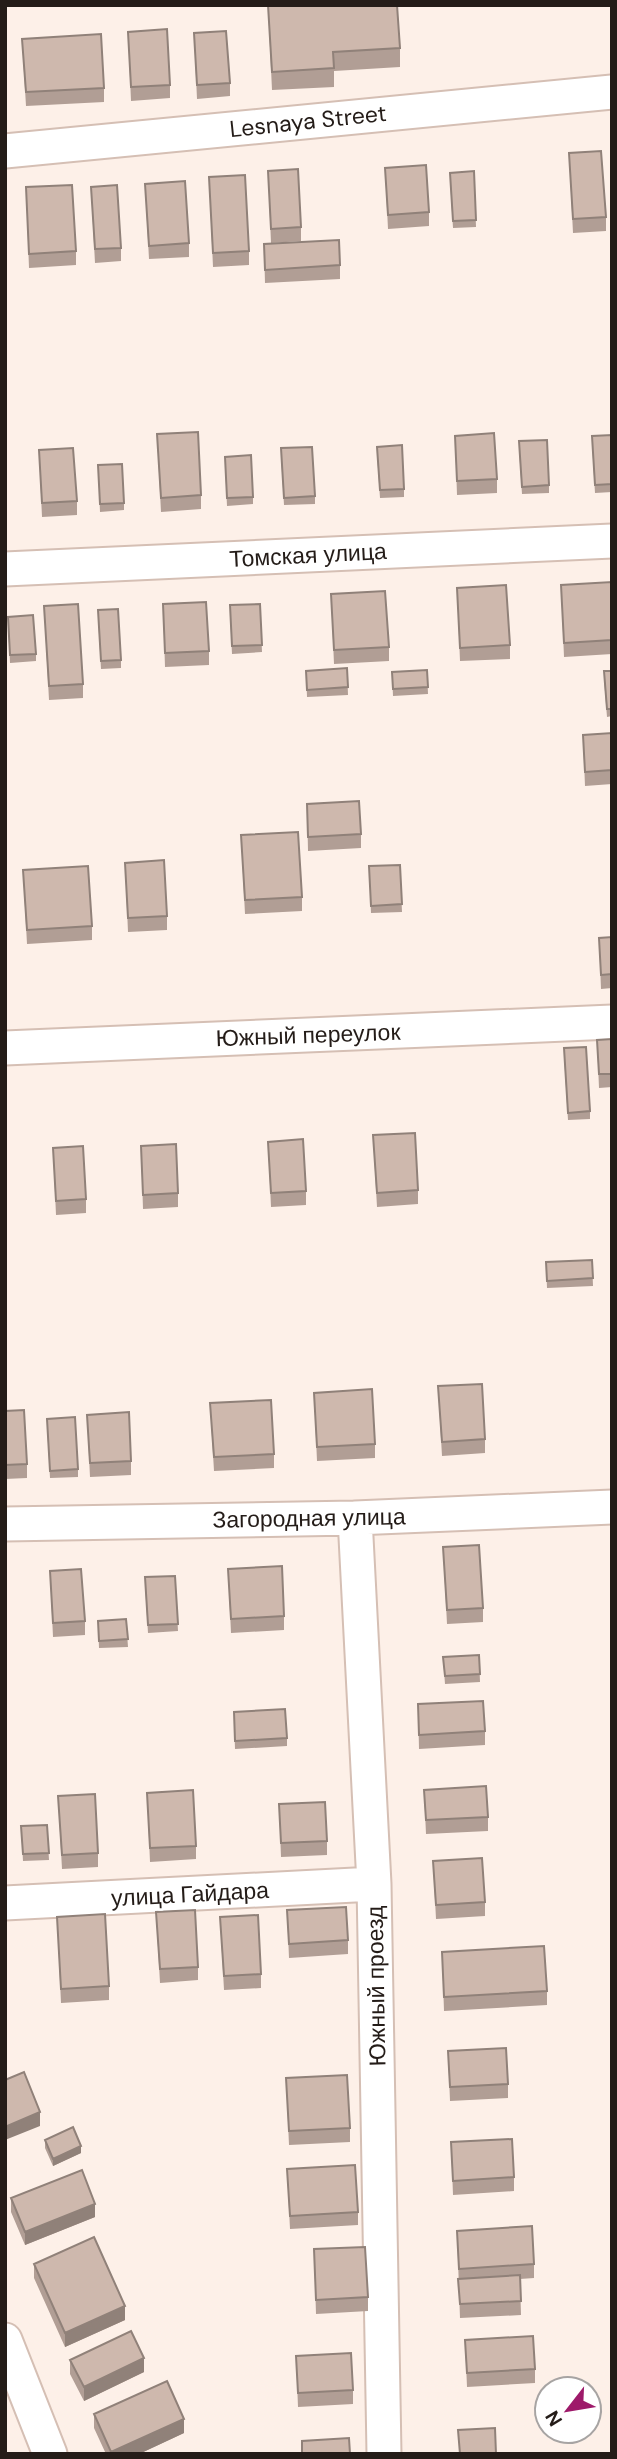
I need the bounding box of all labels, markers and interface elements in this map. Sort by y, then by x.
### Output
street label: Lesnaya Street [228,98,388,144]
street label: Томская улица [229,536,388,574]
street label: Южный переулок [215,1017,402,1053]
street label: Загородная улица [212,1501,406,1535]
street label: улица Гайдара [110,1875,270,1913]
street label: Южный проезд [360,1905,392,2067]
north arrow [533,2375,603,2445]
text: N [540,2406,568,2431]

